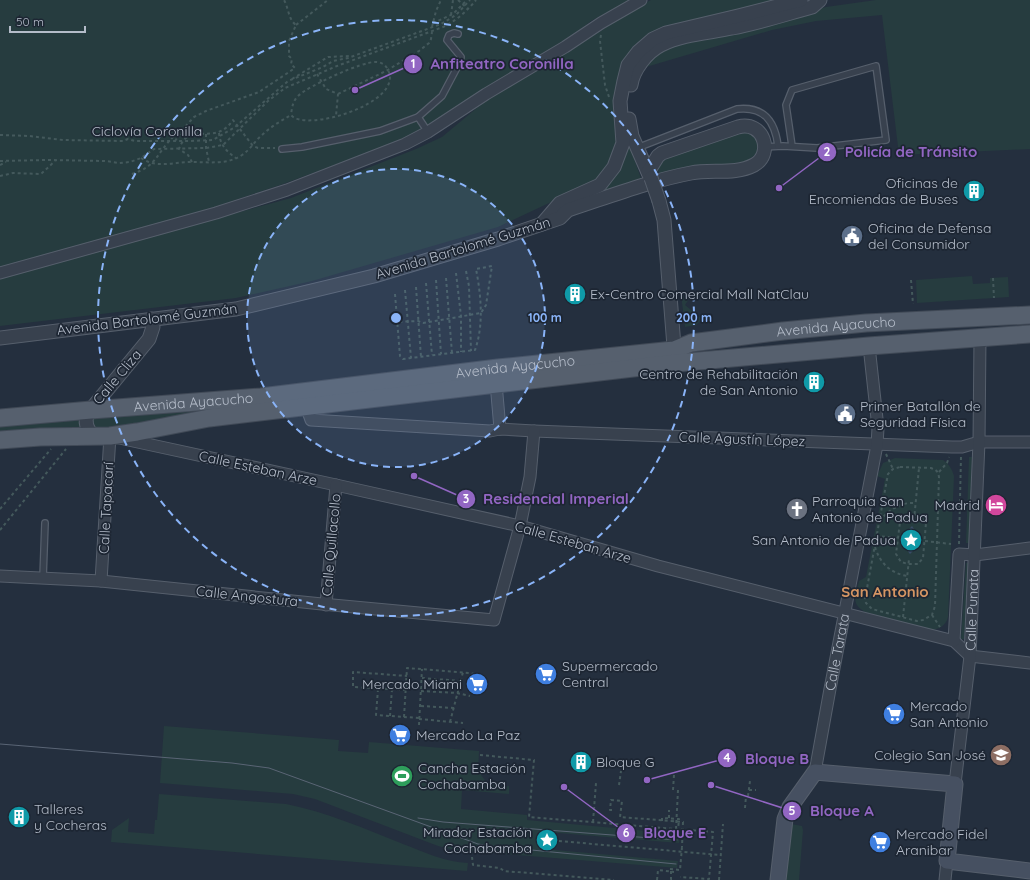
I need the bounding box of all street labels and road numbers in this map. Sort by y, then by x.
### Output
street label: Ciclovía Coronilla [92,122,202,140]
street label: Avenida Bartolomé Guzmán [373,213,553,283]
street label: Avenida Bartolomé Guzmán [56,299,238,339]
street label: Avenida Ayacucho [775,313,896,341]
street label: Calle Cliza [89,346,145,408]
street label: Avenida Ayacucho [455,351,576,382]
street label: Avenida Ayacucho [133,389,254,416]
street label: Calle Agustín López [678,428,806,450]
street label: Calle Esteban Arze [197,447,319,489]
street label: Calle Tapacarí [95,461,117,555]
street label: Calle Quillacollo [318,493,344,597]
street label: Calle Esteban Arze [513,517,634,567]
street label: Calle Punata [961,569,983,651]
street label: Calle Angostura [195,582,299,610]
street label: Calle Tarata [821,612,853,692]

